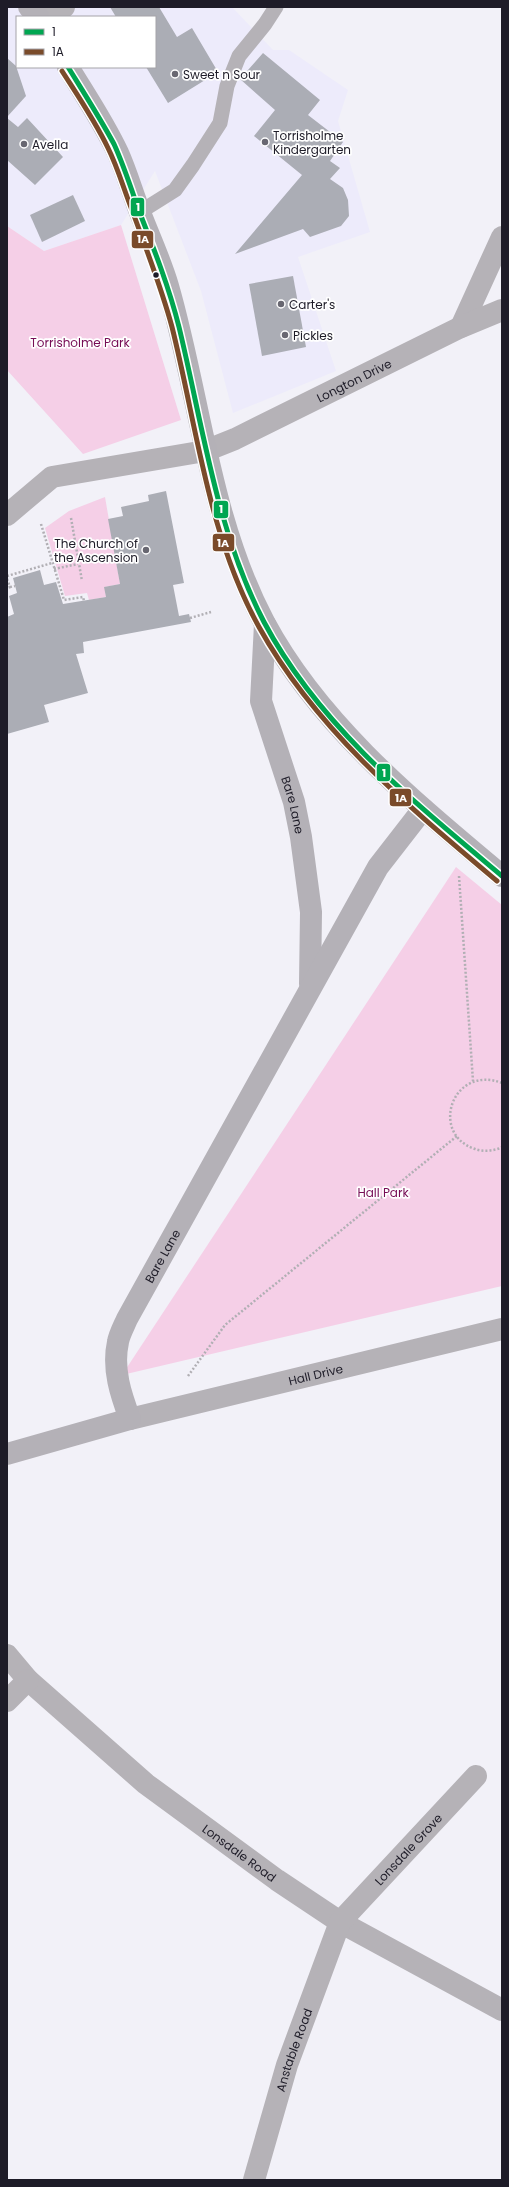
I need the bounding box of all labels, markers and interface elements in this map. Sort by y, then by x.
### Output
legend [16,16,156,68]
text: 1 [52,23,56,40]
text: 1A [52,43,64,60]
place label: Sweet n Sour [183,66,261,83]
marker: Sweet n Sour [170,69,180,79]
place label: Torrisholme Kindergarten [273,127,351,158]
place label: Avella [32,136,68,153]
marker: Torrisholme Kindergarten [260,137,270,147]
marker: Avella [19,139,29,149]
line badge: 1 [130,197,145,217]
text: 1 [136,199,140,215]
line badge: 1A [131,230,154,249]
text: 1A [137,231,149,247]
unlabelled marker [151,270,161,280]
place label: Carter's [289,296,335,313]
marker: Carter's [276,299,286,309]
place label: Pickles [293,327,333,344]
marker: Pickles [280,330,290,340]
park label: Torrisholme Park [30,334,131,351]
street label: Longton Drive [313,354,394,406]
line badge: 1 [213,500,229,519]
text: 1 [219,501,223,517]
line badge: 1A [212,533,235,552]
place label: The Church of the Ascension [54,535,138,566]
text: 1A [217,535,229,551]
marker: The Church of the Ascension [141,545,151,555]
line badge: 1 [376,763,391,782]
text: 1 [382,765,386,781]
street label: Bare Lane [278,774,309,835]
line badge: 1A [389,788,412,807]
text: 1A [395,790,407,806]
park label: Hall Park [357,1184,409,1201]
street label: Bare Lane [140,1226,184,1286]
street label: Hall Drive [287,1359,345,1389]
street label: Lonsdale Grove [370,1809,446,1889]
street label: Lonsdale Road [199,1820,280,1885]
street label: Anstable Road [271,2006,316,2094]

